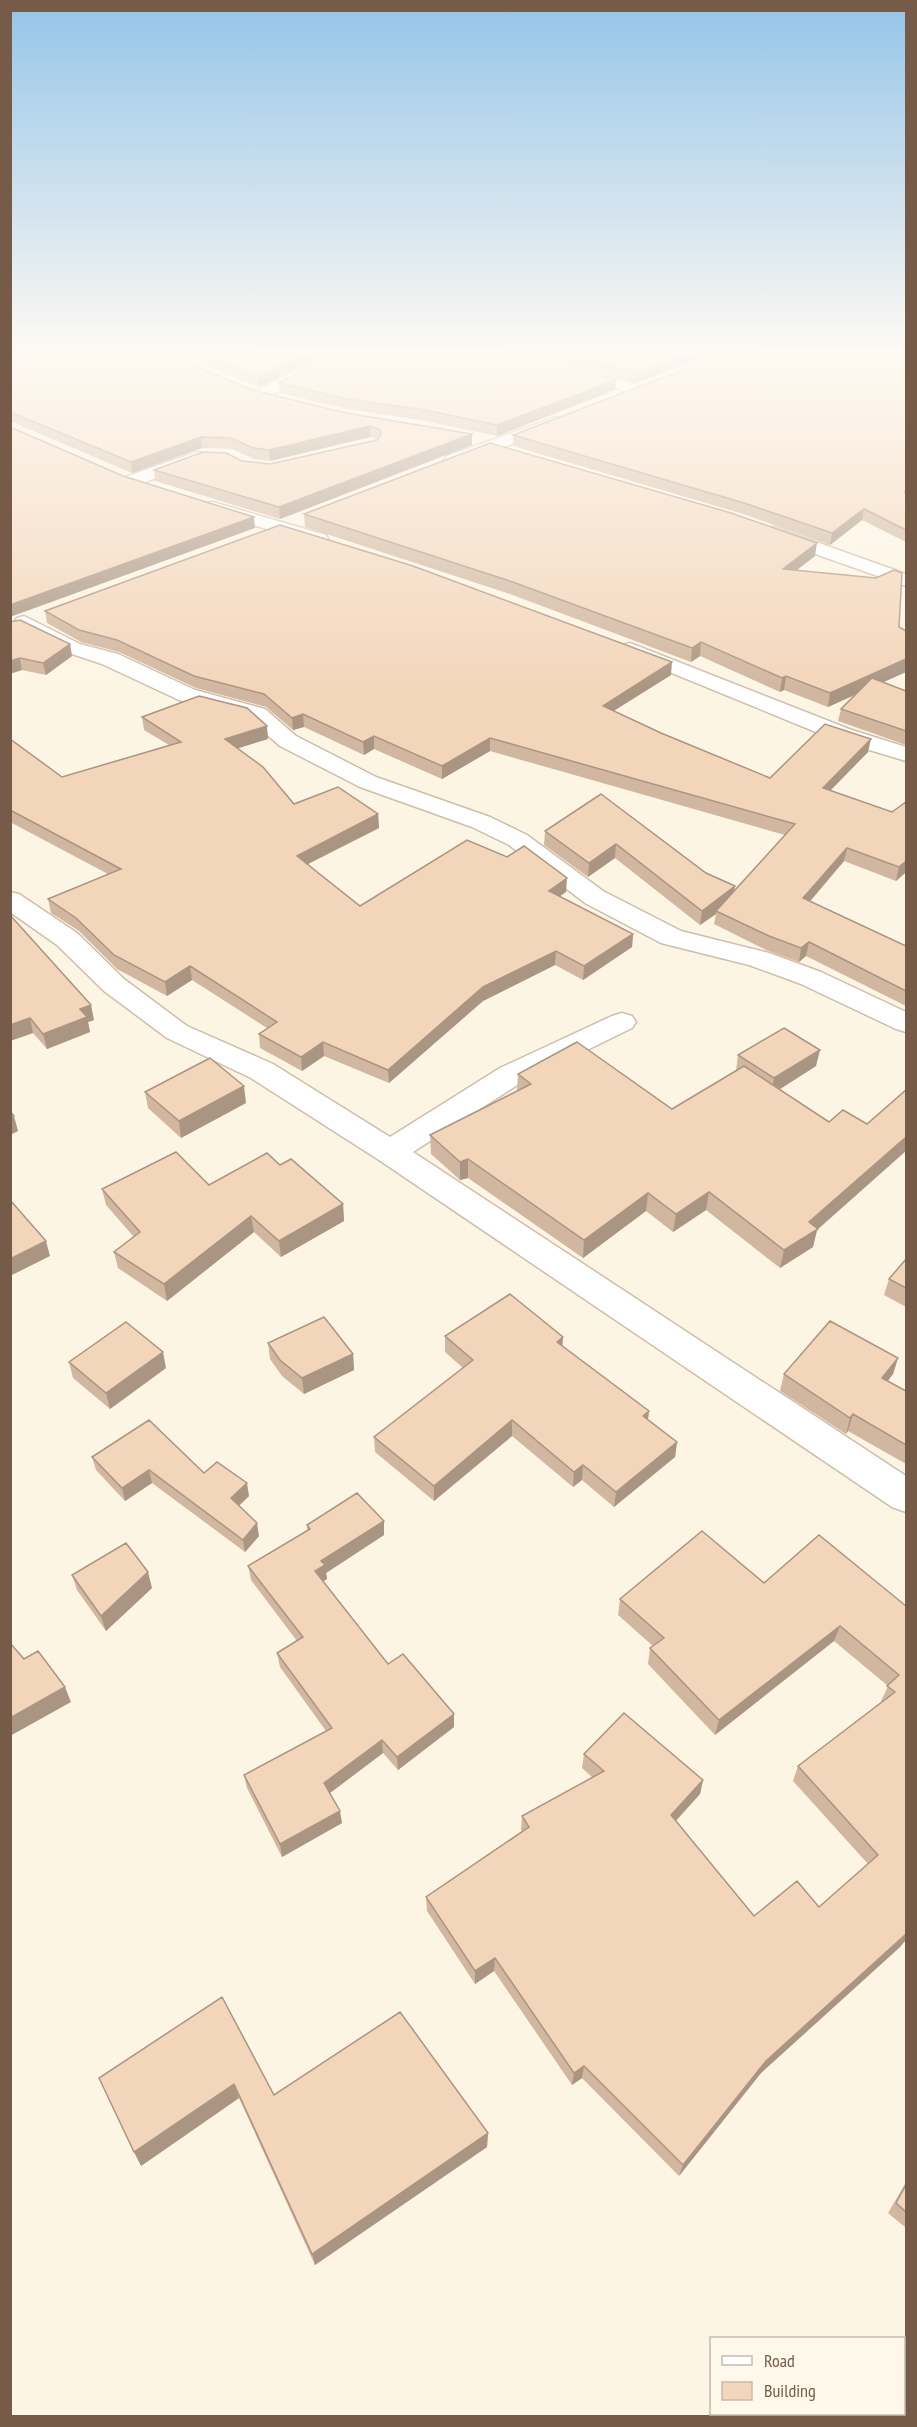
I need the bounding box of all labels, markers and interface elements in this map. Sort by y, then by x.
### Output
legend [710,2337,905,2415]
text: Road [764,2349,795,2372]
text: Building [764,2379,816,2402]

